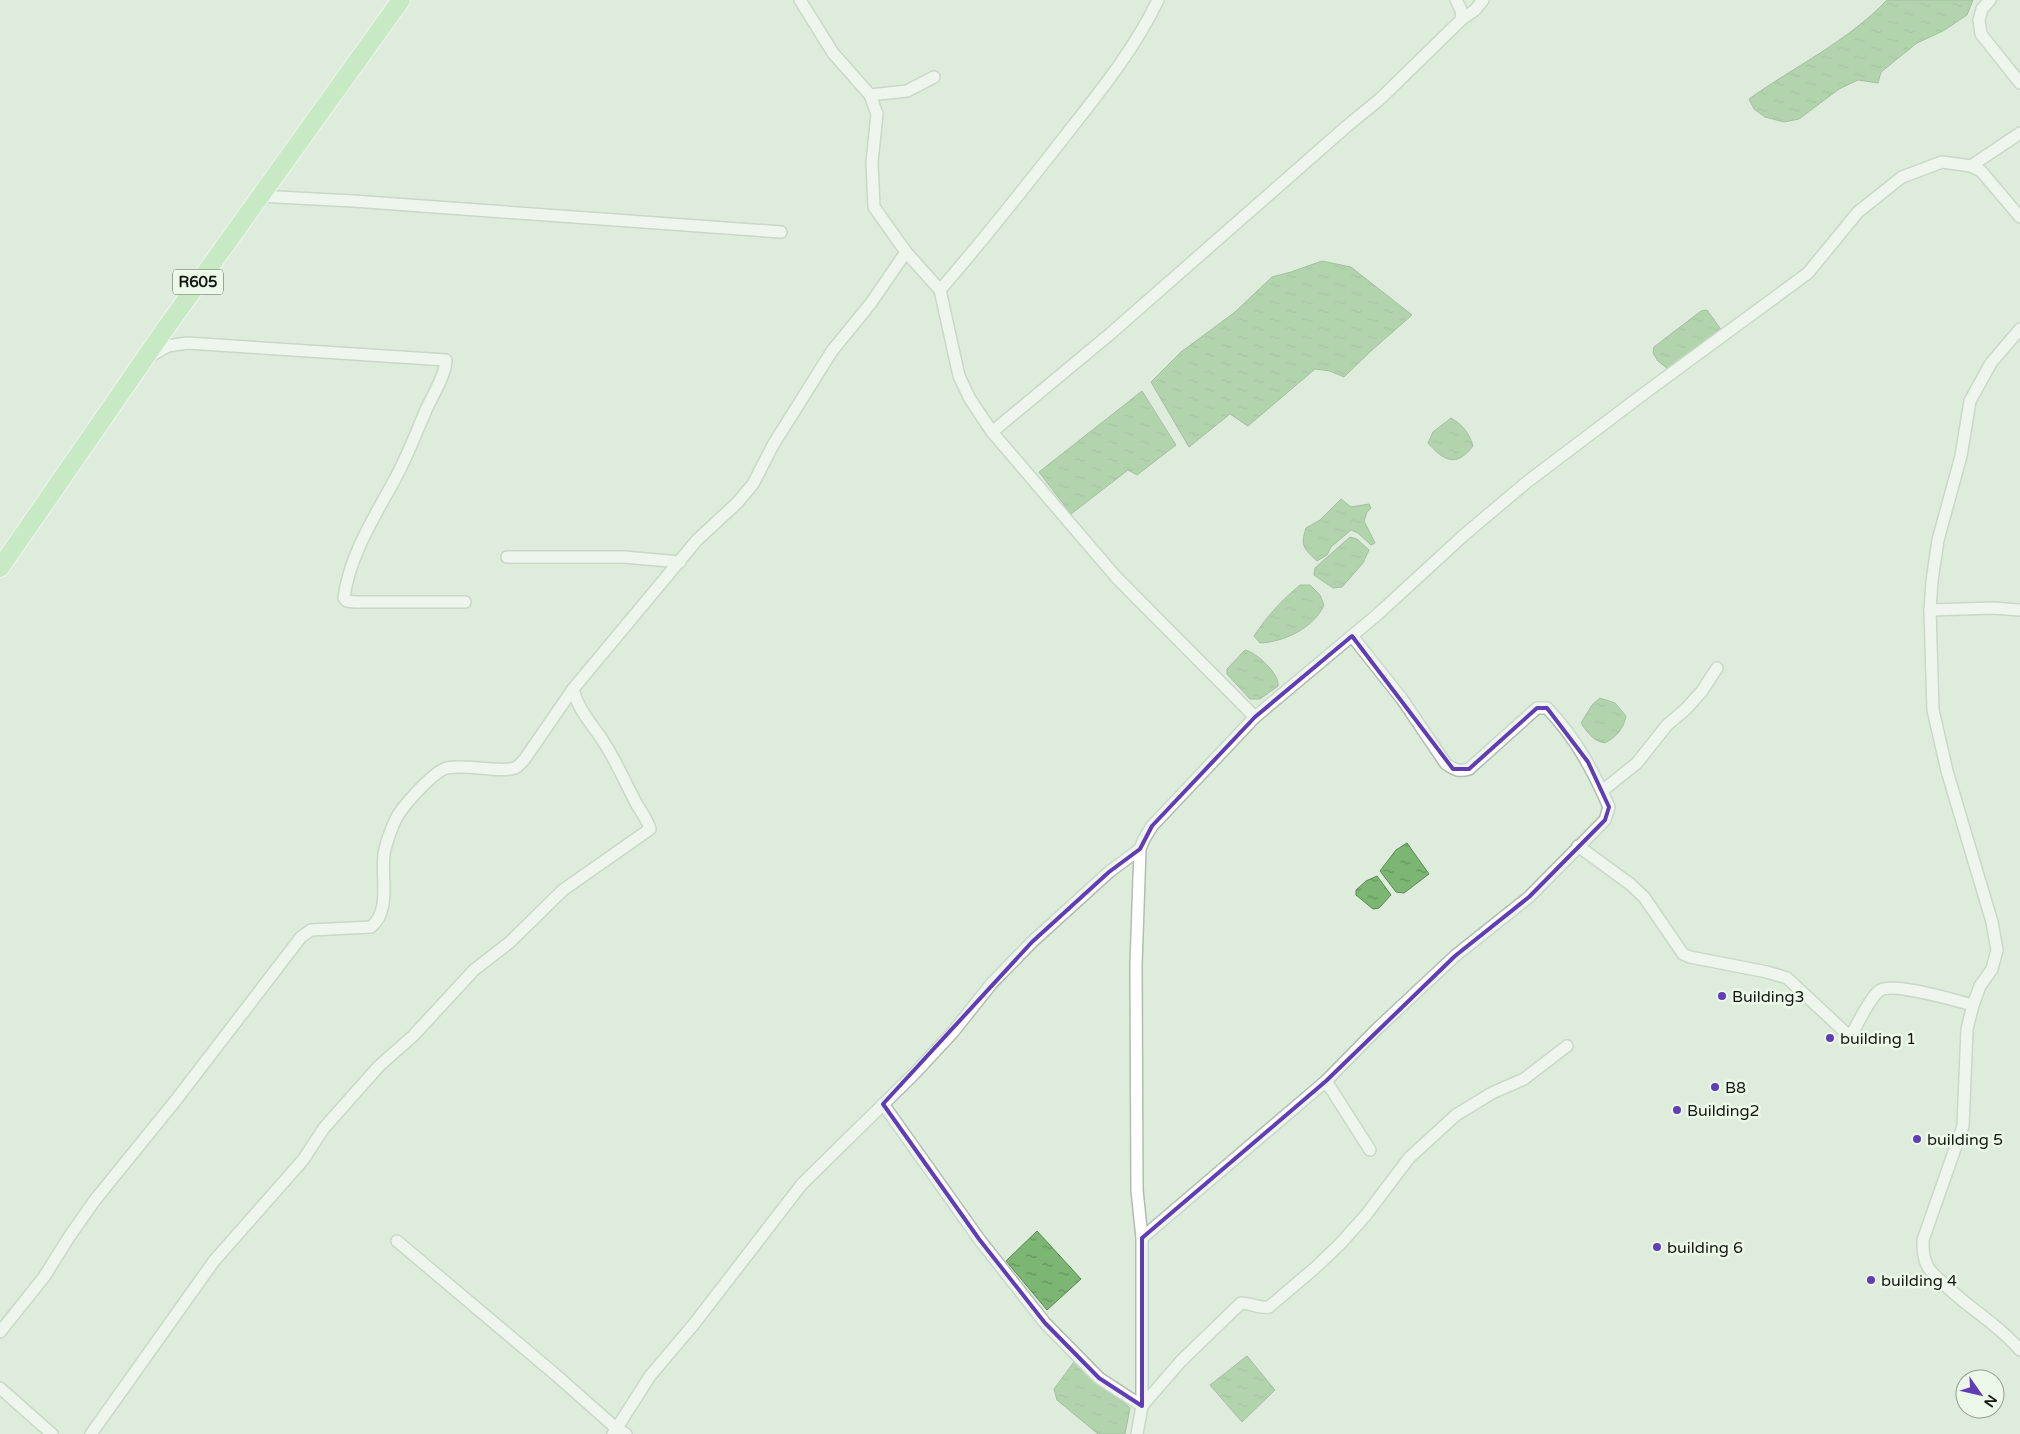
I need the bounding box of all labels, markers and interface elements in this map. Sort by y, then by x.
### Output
road number: R605 [173,270,223,294]
place label: Building3 [1732,987,1805,1007]
marker: Building3 [1716,990,1728,1002]
place label: building 1 [1840,1029,1916,1049]
marker: building 1 [1824,1032,1836,1044]
place label: B8 [1725,1078,1746,1098]
marker: B8 [1709,1081,1721,1093]
place label: Building2 [1687,1101,1760,1121]
marker: Building2 [1671,1104,1683,1116]
place label: building 5 [1927,1130,2003,1150]
marker: building 5 [1911,1133,1923,1145]
place label: building 6 [1667,1238,1743,1258]
marker: building 6 [1651,1241,1663,1253]
place label: building 4 [1881,1271,1957,1291]
marker: building 4 [1865,1274,1877,1286]
north arrow [1955,1369,2005,1419]
text: N [1980,1392,2001,1410]

